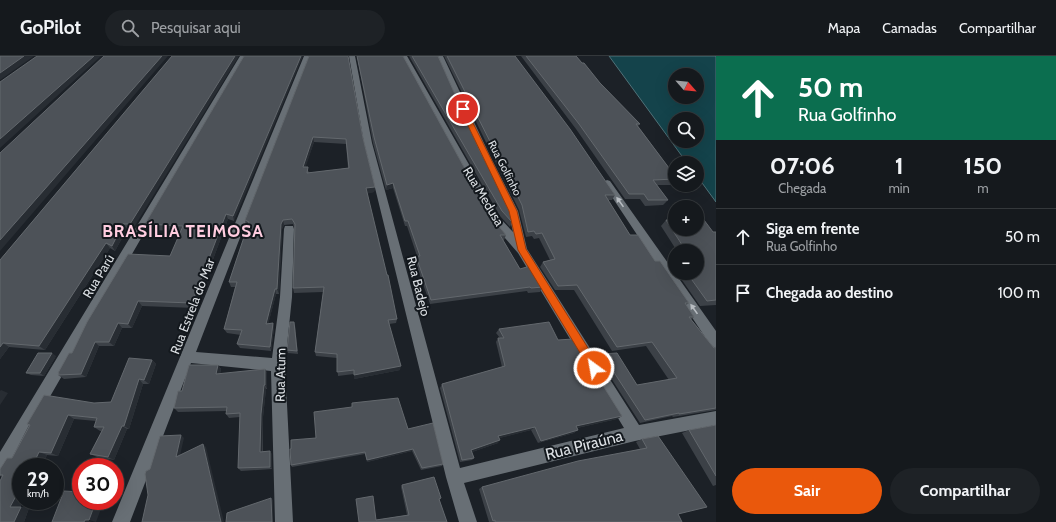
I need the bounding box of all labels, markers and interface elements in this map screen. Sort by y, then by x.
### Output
search box [105,10,385,46]
text: GoPilot [20,16,81,39]
icon: search [119,17,141,39]
text: Pesquisar aqui [151,19,241,37]
text: Mapa [828,19,860,37]
text: Camadas [882,19,937,37]
text: Compartilhar [959,19,1036,37]
north arrow [668,68,704,104]
map controls [668,68,704,280]
text: 50 m [798,70,863,104]
icon: ahead [732,72,784,124]
pin [446,92,480,126]
icon: arrive [452,98,474,120]
text: Rua Golfinho [798,104,896,126]
button: search [668,112,704,148]
street label: Rua Golfinho [485,138,525,198]
text: 07:06 [770,151,835,180]
text: 1 [895,151,904,180]
text: 150 [964,151,1002,180]
button: layers [668,156,704,192]
street label: Rua Medusa [460,163,508,229]
text: Chegada [778,180,826,196]
text: min [888,180,910,196]
text: m [977,180,989,196]
one-way arrow [616,197,624,207]
button: + [668,200,704,236]
text: Siga em frente [766,220,859,238]
district label: BRASÍLIA TEIMOSA [102,221,264,241]
icon: ahead [732,226,754,248]
text: 50 m [1005,228,1040,246]
text: Rua Golfinho [766,238,837,254]
button: − [668,244,704,280]
street label: Rua Parú [79,251,117,301]
street label: Rua Badejo [403,254,434,318]
street label: Rua Estrela do Mar [166,255,218,356]
icon: arrive [732,282,754,304]
text: Chegada ao destino [766,284,893,302]
text: 100 m [998,284,1040,302]
one-way arrow [690,304,698,315]
position arrow [573,347,615,389]
street label: Rua Atum [272,348,288,402]
street label: Rua Piraúna [543,426,625,464]
speed limit sign: 30 [72,458,124,510]
text: 29 [27,467,49,491]
button: Sair [732,468,882,514]
button: Compartilhar [890,468,1040,514]
text: km/h [27,487,49,500]

